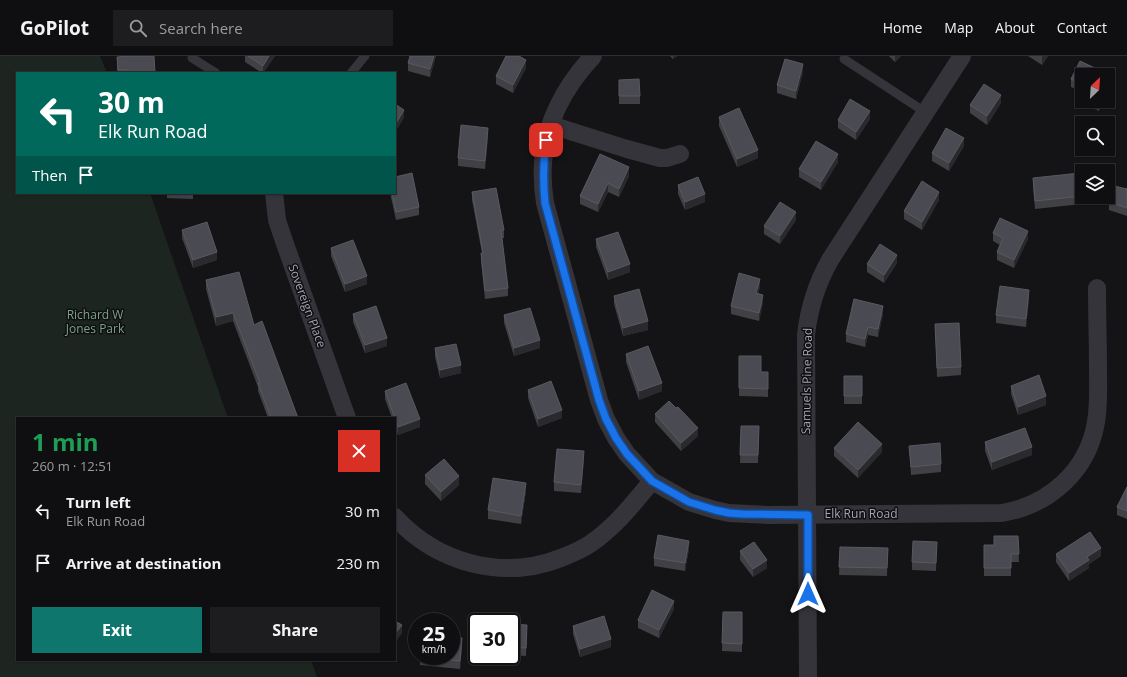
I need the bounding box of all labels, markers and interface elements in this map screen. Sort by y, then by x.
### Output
search box [113,10,393,46]
text: GoPilot [20,15,89,41]
icon: search [127,17,149,39]
text: Search here [159,18,243,38]
text: Home [883,18,922,37]
text: Map [944,18,973,37]
text: About [995,18,1035,37]
text: Contact [1057,18,1107,37]
north arrow [1075,68,1115,108]
map controls [1075,68,1115,204]
text: 30 m [98,83,165,121]
icon: left [32,88,84,140]
button: search [1075,116,1115,156]
text: Elk Run Road [98,119,208,143]
pin [529,123,563,157]
icon: arrive [535,129,557,151]
icon: arrive [75,164,97,186]
button: layers [1075,164,1115,204]
text: Then [32,165,67,185]
street label: Sovereign Place [285,262,331,350]
park label: Richard W Jones Park [65,306,125,337]
street label: Samuels Pine Road [797,328,816,434]
text: 1 min [32,425,99,458]
button: close [338,430,380,472]
text: 260 m · 12:51 [32,457,113,475]
text: Turn left [66,492,131,512]
icon: left [32,500,54,522]
text: 30 m [345,501,380,521]
street label: Elk Run Road [825,505,898,522]
text: Elk Run Road [66,512,145,530]
icon: arrive [32,552,54,574]
text: Arrive at destination [66,553,221,573]
text: 230 m [336,553,380,573]
position arrow [787,573,829,615]
button: Exit [32,607,202,653]
button: Share [210,607,380,653]
speed limit sign: 30 [468,613,520,665]
text: 25 [423,620,445,647]
text: km/h [422,642,446,656]

